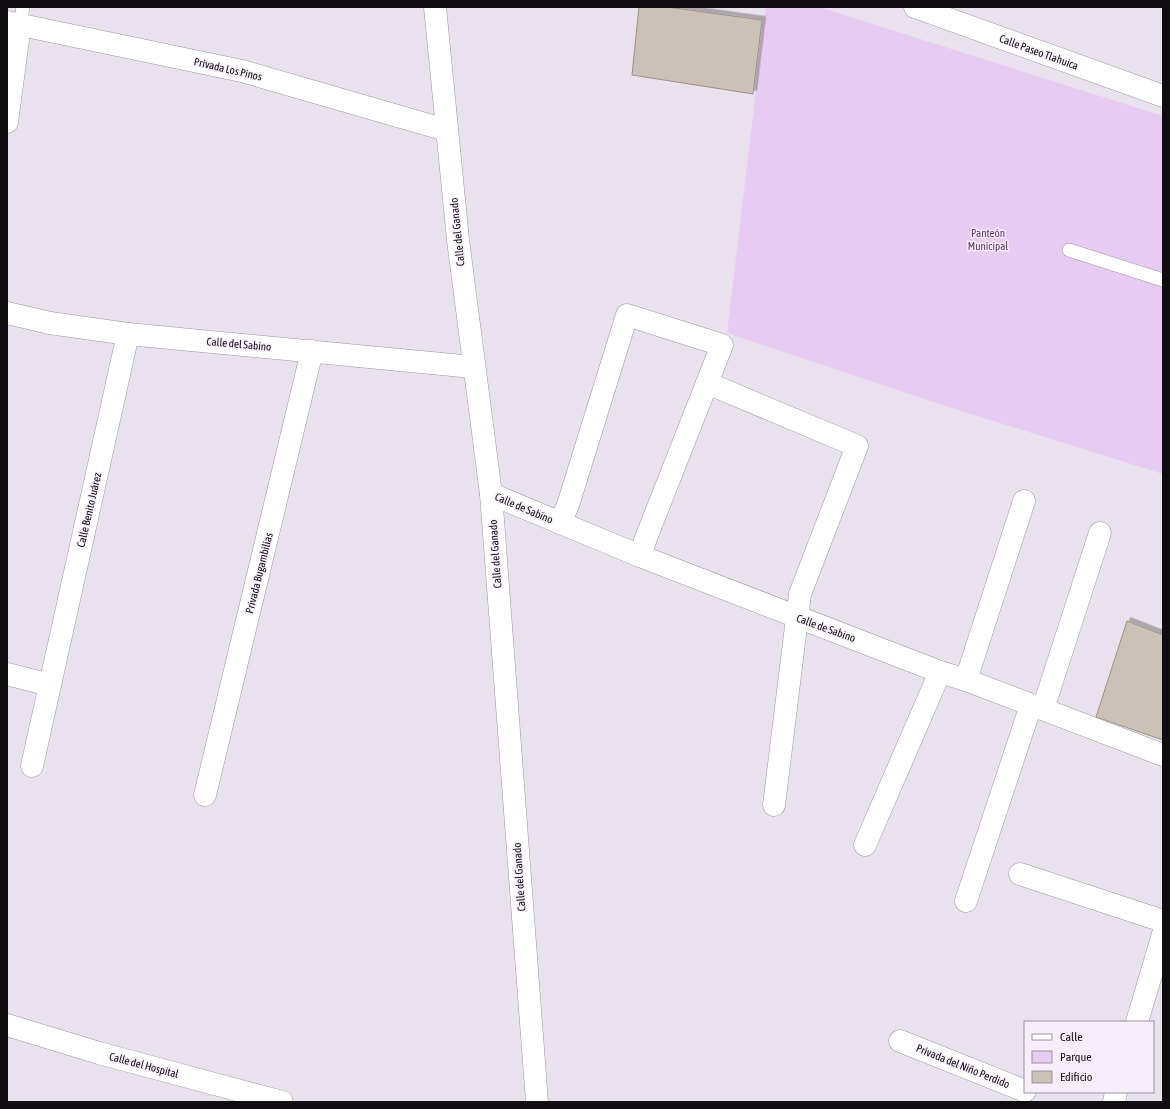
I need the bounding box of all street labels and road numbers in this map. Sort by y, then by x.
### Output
street label: Calle Paseo Tlahuica [998,32,1080,72]
street label: Privada Los Pinos [193,55,263,83]
street label: Calle del Ganado [447,197,467,267]
street label: Calle del Sabino [206,335,272,353]
street label: Calle Benito Juárez [75,471,103,548]
street label: Calle de Sabino [493,490,555,526]
street label: Calle del Ganado [487,519,503,589]
street label: Privada Bugambilias [243,531,275,615]
street label: Calle de Sabino [795,612,857,644]
street label: Calle del Ganado [511,842,527,912]
street label: Privada del Niño Perdido [914,1042,1012,1090]
street label: Calle del Hospital [108,1050,180,1080]

